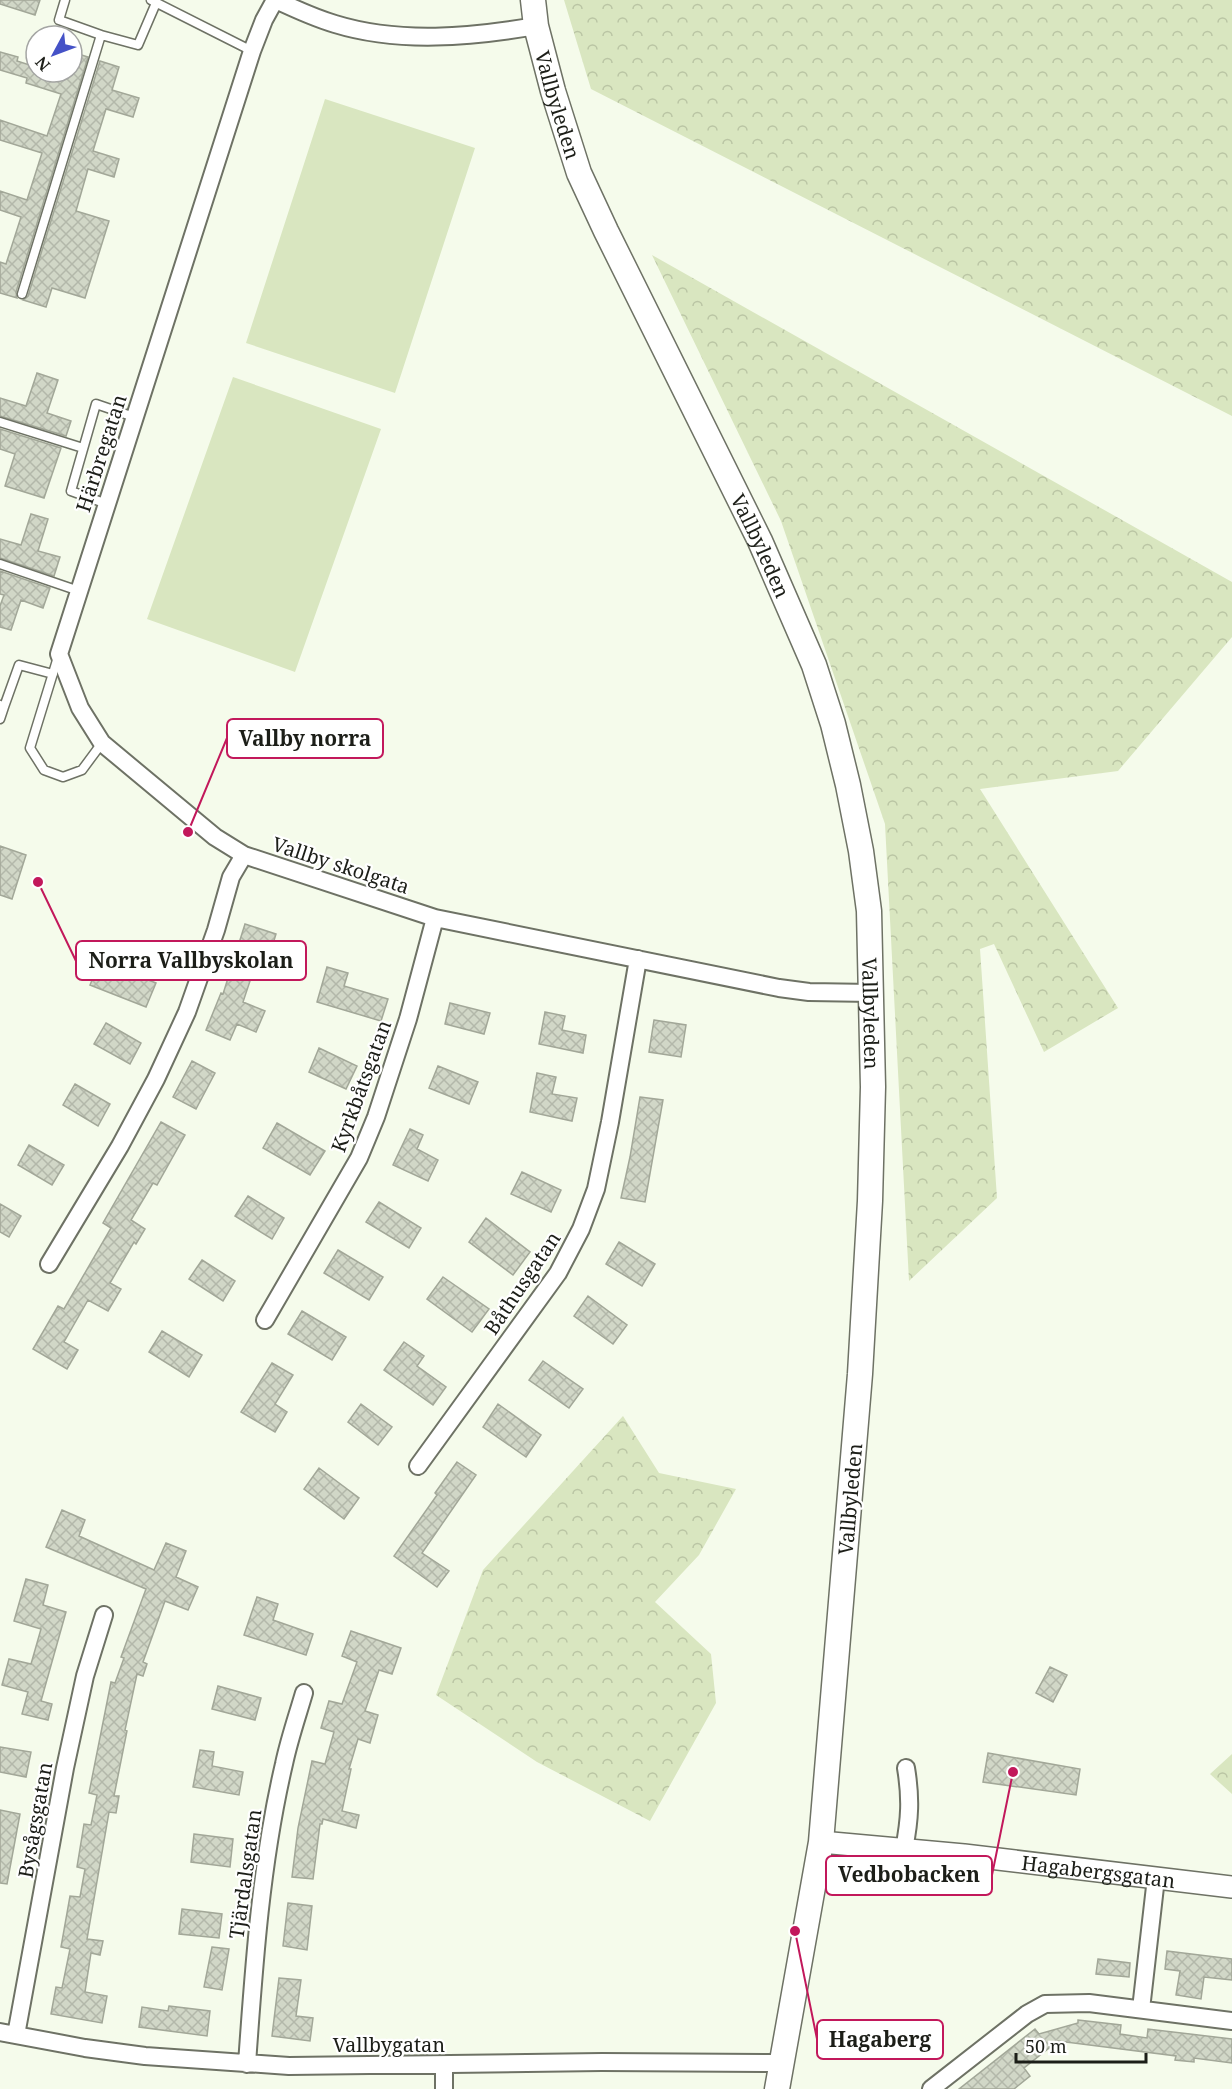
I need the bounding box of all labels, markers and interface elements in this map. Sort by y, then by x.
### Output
north arrow [24,24,84,84]
street label: Vallbyleden [529,48,587,162]
text: N [30,52,55,76]
street label: Härbregatan [69,391,133,515]
street label: Vallbyleden [725,489,797,602]
callout: Vallby norra [227,719,383,758]
text: Vallby norra [239,724,371,752]
street label: Vallby skolgata [269,830,413,900]
callout: Norra Vallbyskolan [76,941,306,980]
text: Norra Vallbyskolan [88,946,294,974]
street label: Vallbyleden [857,957,886,1070]
street label: Kyrkbåtsgatan [325,1016,397,1156]
street label: Båthusgatan [478,1226,567,1340]
street label: Vallbyleden [832,1442,868,1556]
street label: Bysågsgatan [12,1760,58,1880]
street label: Tjärdalsgatan [223,1807,267,1941]
street label: Hagabergsgatan [1020,1848,1177,1894]
callout: Vedbobacken [826,1856,992,1895]
text: Vedbobacken [838,1860,980,1888]
callout: Hagaberg [817,2020,943,2059]
text: Hagaberg [829,2025,932,2053]
scale bar [1016,2026,1146,2064]
street label: Vallbygatan [333,2031,445,2058]
text: 50 m [1025,2034,1067,2058]

